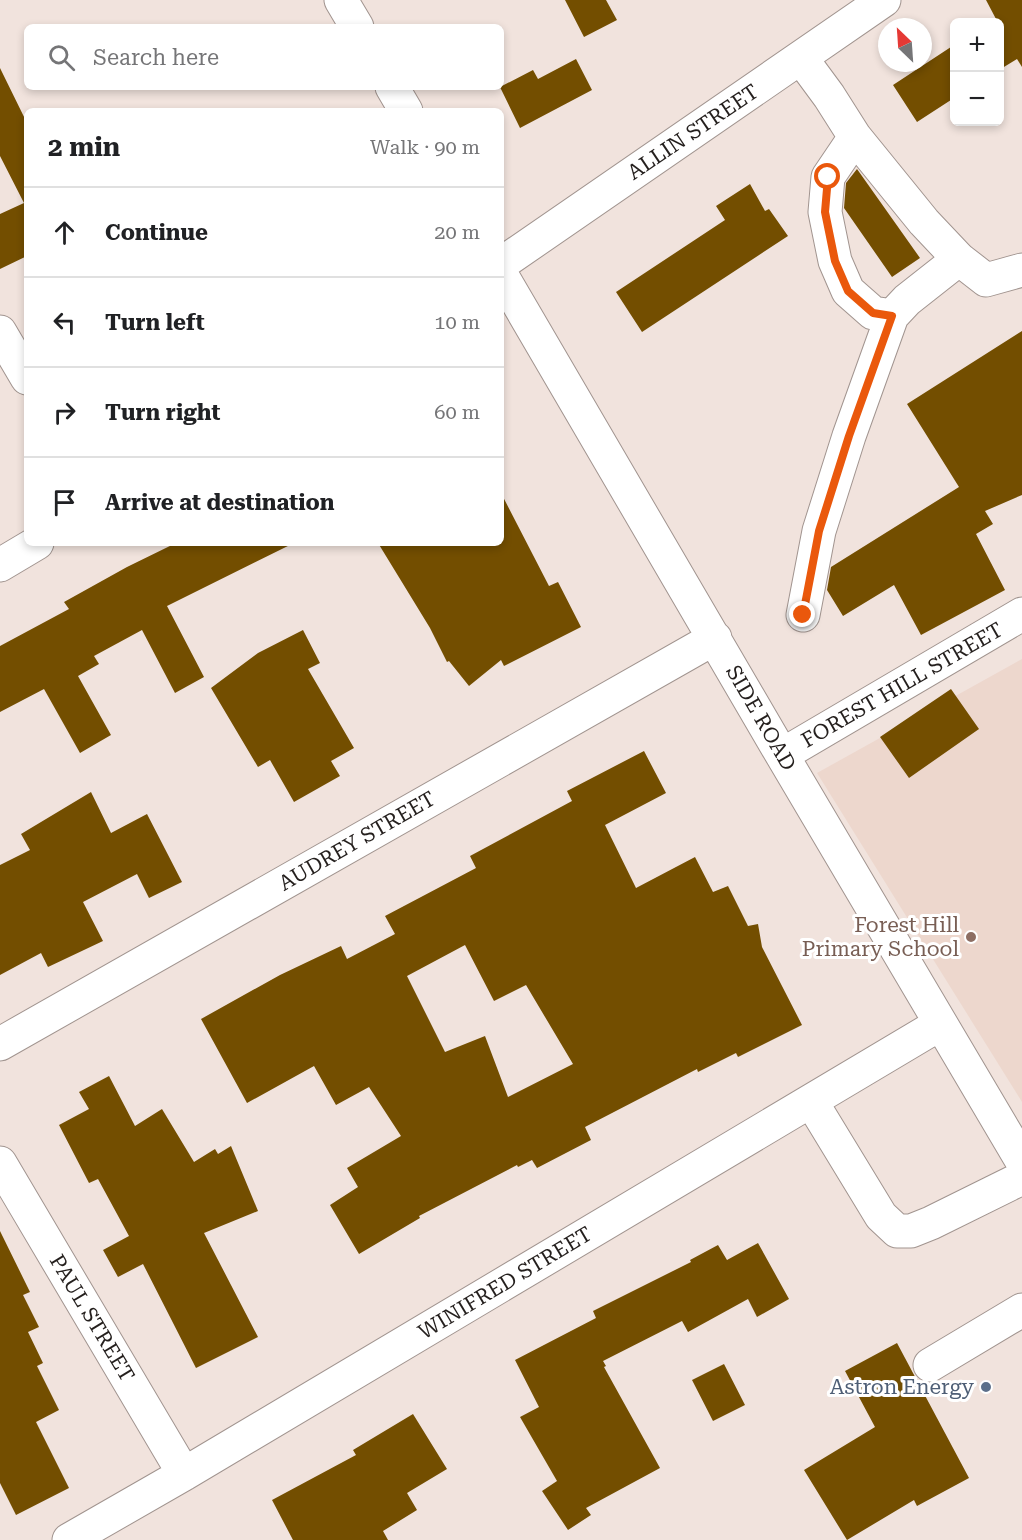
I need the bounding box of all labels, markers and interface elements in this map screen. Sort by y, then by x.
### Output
north arrow [878,18,932,72]
map controls [950,18,1004,126]
button: + [950,18,1004,72]
search box [24,24,504,90]
icon: search [45,41,78,74]
text: Search here [93,45,219,70]
button: − [950,72,1004,126]
street label: ALLIN STREET [623,79,763,185]
text: 2 min [48,132,120,162]
text: Walk · 90 m [370,135,480,159]
route start [814,163,840,189]
icon: ahead [48,216,81,249]
text: Continue [105,220,208,245]
text: 20 m [434,220,480,244]
icon: left [48,306,81,339]
text: Turn left [105,310,205,335]
text: 10 m [434,310,480,334]
icon: right [48,396,81,429]
text: Turn right [105,400,220,425]
text: 60 m [434,400,480,424]
icon: arrive [48,486,81,519]
text: Arrive at destination [105,490,334,515]
route end [789,601,815,627]
street label: FOREST HILL STREET [797,618,1007,752]
street label: SIDE ROAD [721,661,801,775]
street label: AUDREY STREET [274,786,440,896]
place label: Forest Hill Primary School [802,913,960,961]
marker: Forest Hill Primary School [964,930,978,944]
street label: WINIFRED STREET [414,1222,596,1344]
street label: PAUL STREET [45,1250,139,1386]
place label: Astron Energy [830,1375,975,1399]
marker: Astron Energy [979,1380,993,1394]

